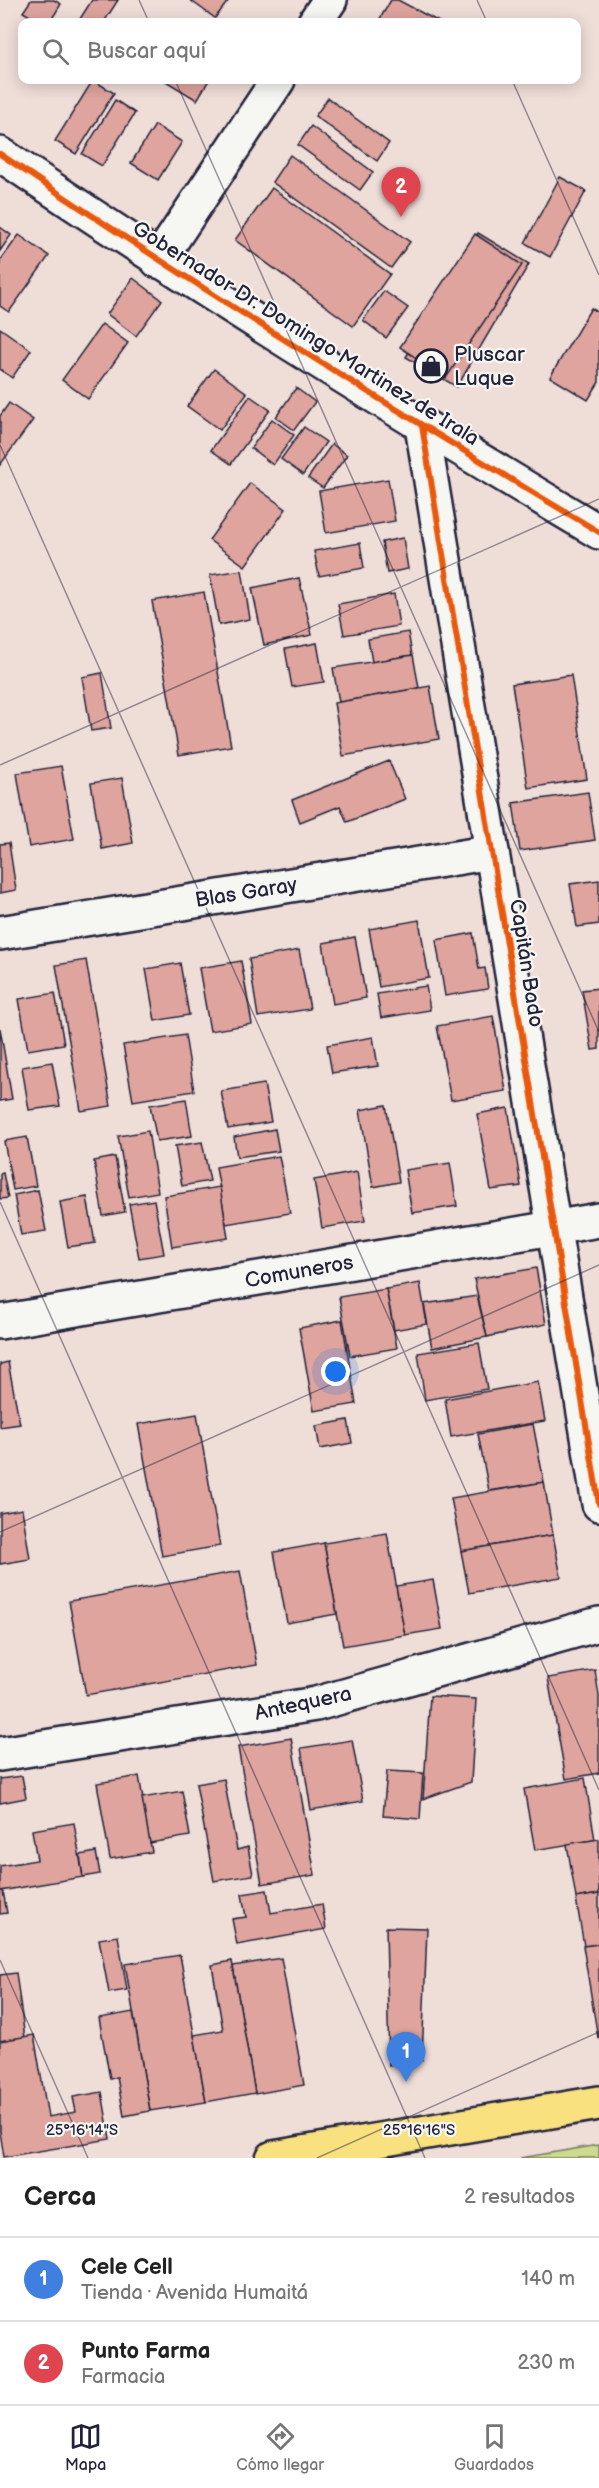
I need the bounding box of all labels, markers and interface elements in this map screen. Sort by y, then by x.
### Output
search box [18,18,581,84]
icon: search [39,35,72,68]
text: Buscar aquí [87,38,206,65]
pin: 2 [382,168,420,217]
street label: Gobernador Dr. Domingo Martinez de Irala [128,216,484,451]
place label: Pluscar Luque [454,342,525,391]
shop icon: Pluscar Luque [413,348,449,384]
street label: Blas Garay [193,872,299,913]
street label: Capitán Bado [504,897,549,1029]
street label: Comuneros [243,1250,355,1293]
your location [321,1357,350,1386]
street label: Antequera [252,1681,354,1726]
pin: 1 [386,2032,426,2082]
text: 25°16'14"S [46,2121,118,2140]
text: 25°16'16"S [383,2121,455,2140]
text: Cerca [24,2182,96,2213]
text: 2 resultados [464,2185,575,2209]
text: Cele Cell [81,2254,173,2281]
text: 1 [39,2267,48,2291]
text: 140 m [521,2267,575,2291]
text: Tienda · Avenida Humaitá [81,2281,308,2305]
text: Punto Farma [81,2338,210,2365]
text: 2 [38,2351,49,2375]
text: 230 m [518,2351,575,2375]
text: Farmacia [81,2365,165,2389]
tab: Mapa [65,2420,106,2475]
tab: Cómo llegar [236,2420,324,2475]
tab: Guardados [454,2420,534,2475]

